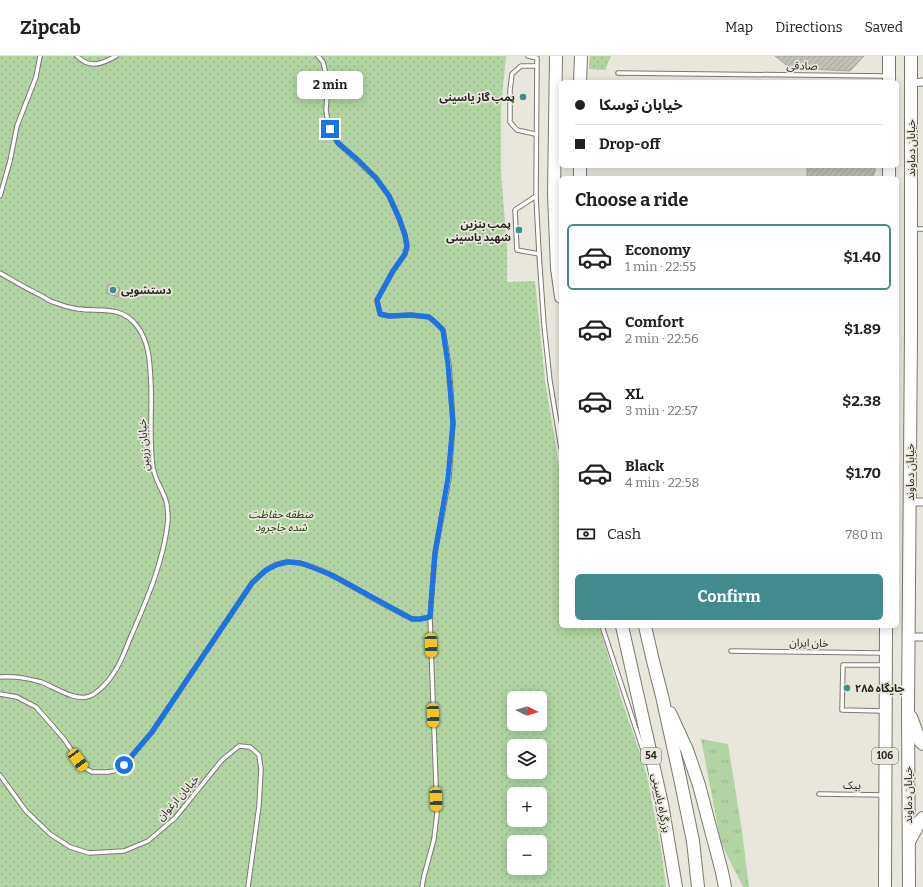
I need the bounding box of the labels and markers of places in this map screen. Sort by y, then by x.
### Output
place label: پمپ گاز یاسینی [439,91,515,105]
marker: پمپ گاز یاسینی [518,92,528,102]
place label: پمپ بنزین شهید یاسینی [446,218,511,244]
marker: پمپ بنزین شهید یاسینی [514,225,524,235]
place label: دستشویی [121,284,172,297]
marker: دستشویی [108,285,118,295]
place label: جایگاه ۲۸۵ [855,682,905,695]
marker: جایگاه ۲۸۵ [842,683,852,693]

